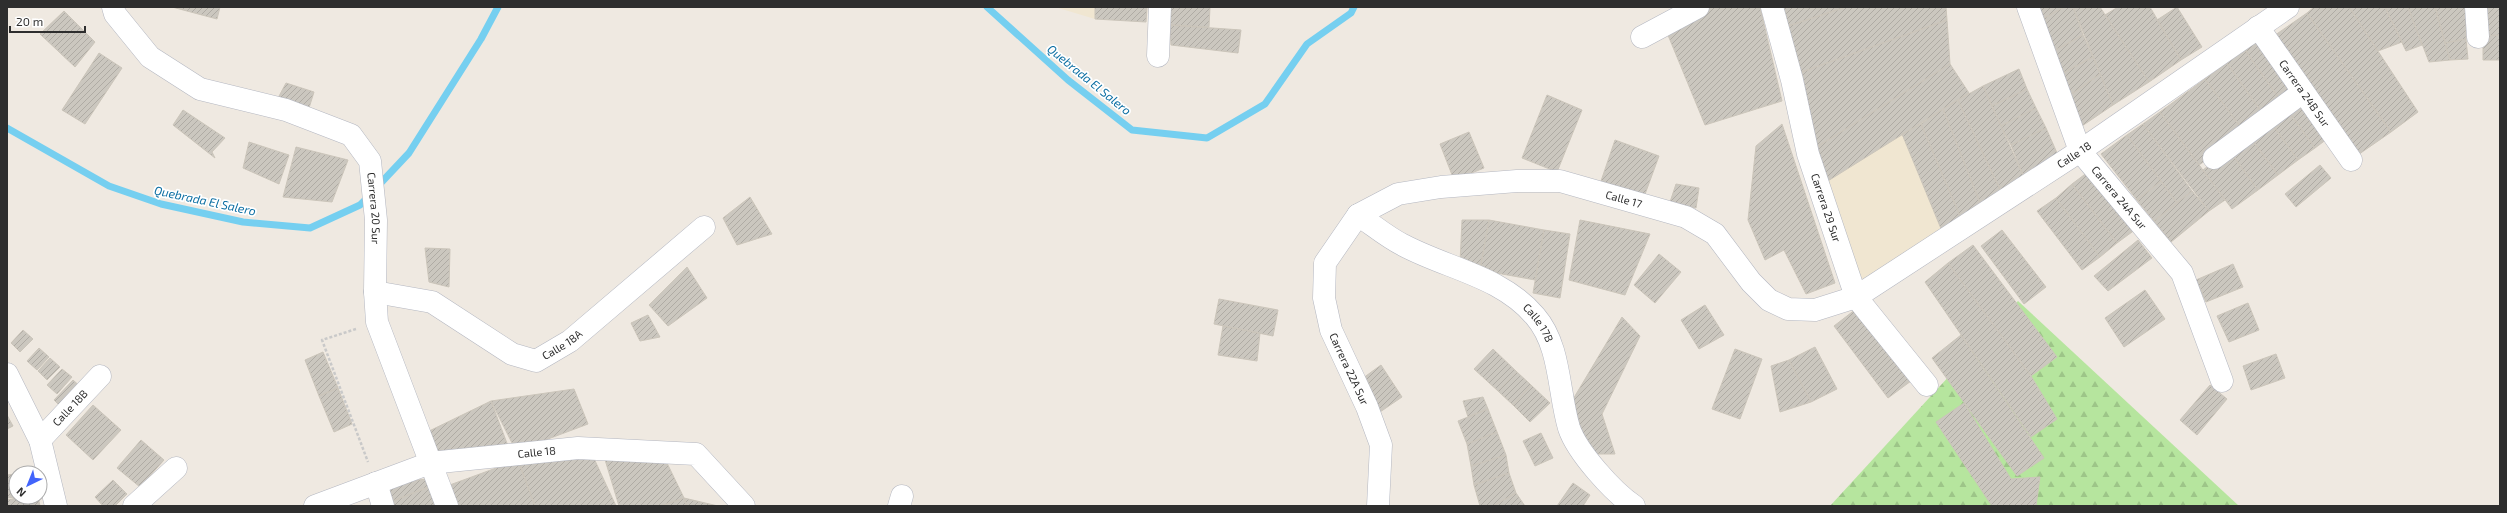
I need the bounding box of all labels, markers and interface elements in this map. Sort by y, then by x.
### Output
scale bar [10,8,85,34]
text: 20 m [16,14,43,28]
water label: Quebrada El Salero [1044,41,1134,118]
street label: Carrera 24B Sur [2277,57,2333,130]
street label: Calle 18 [2054,138,2093,170]
street label: Carrera 24A Sur [2089,163,2150,232]
street label: Carrera 29 Sur [1809,171,1844,244]
street label: Carrera 20 Sur [365,172,383,245]
water label: Quebrada El Salero [153,182,258,219]
street label: Calle 17 [1604,187,1644,210]
street label: Calle 17B [1521,300,1556,344]
street label: Calle 18A [539,327,585,362]
street label: Carrera 22A Sur [1327,331,1372,407]
street label: Calle 18B [50,387,90,428]
street label: Calle 18 [517,443,556,460]
north arrow [8,465,48,505]
text: N [13,485,28,500]

